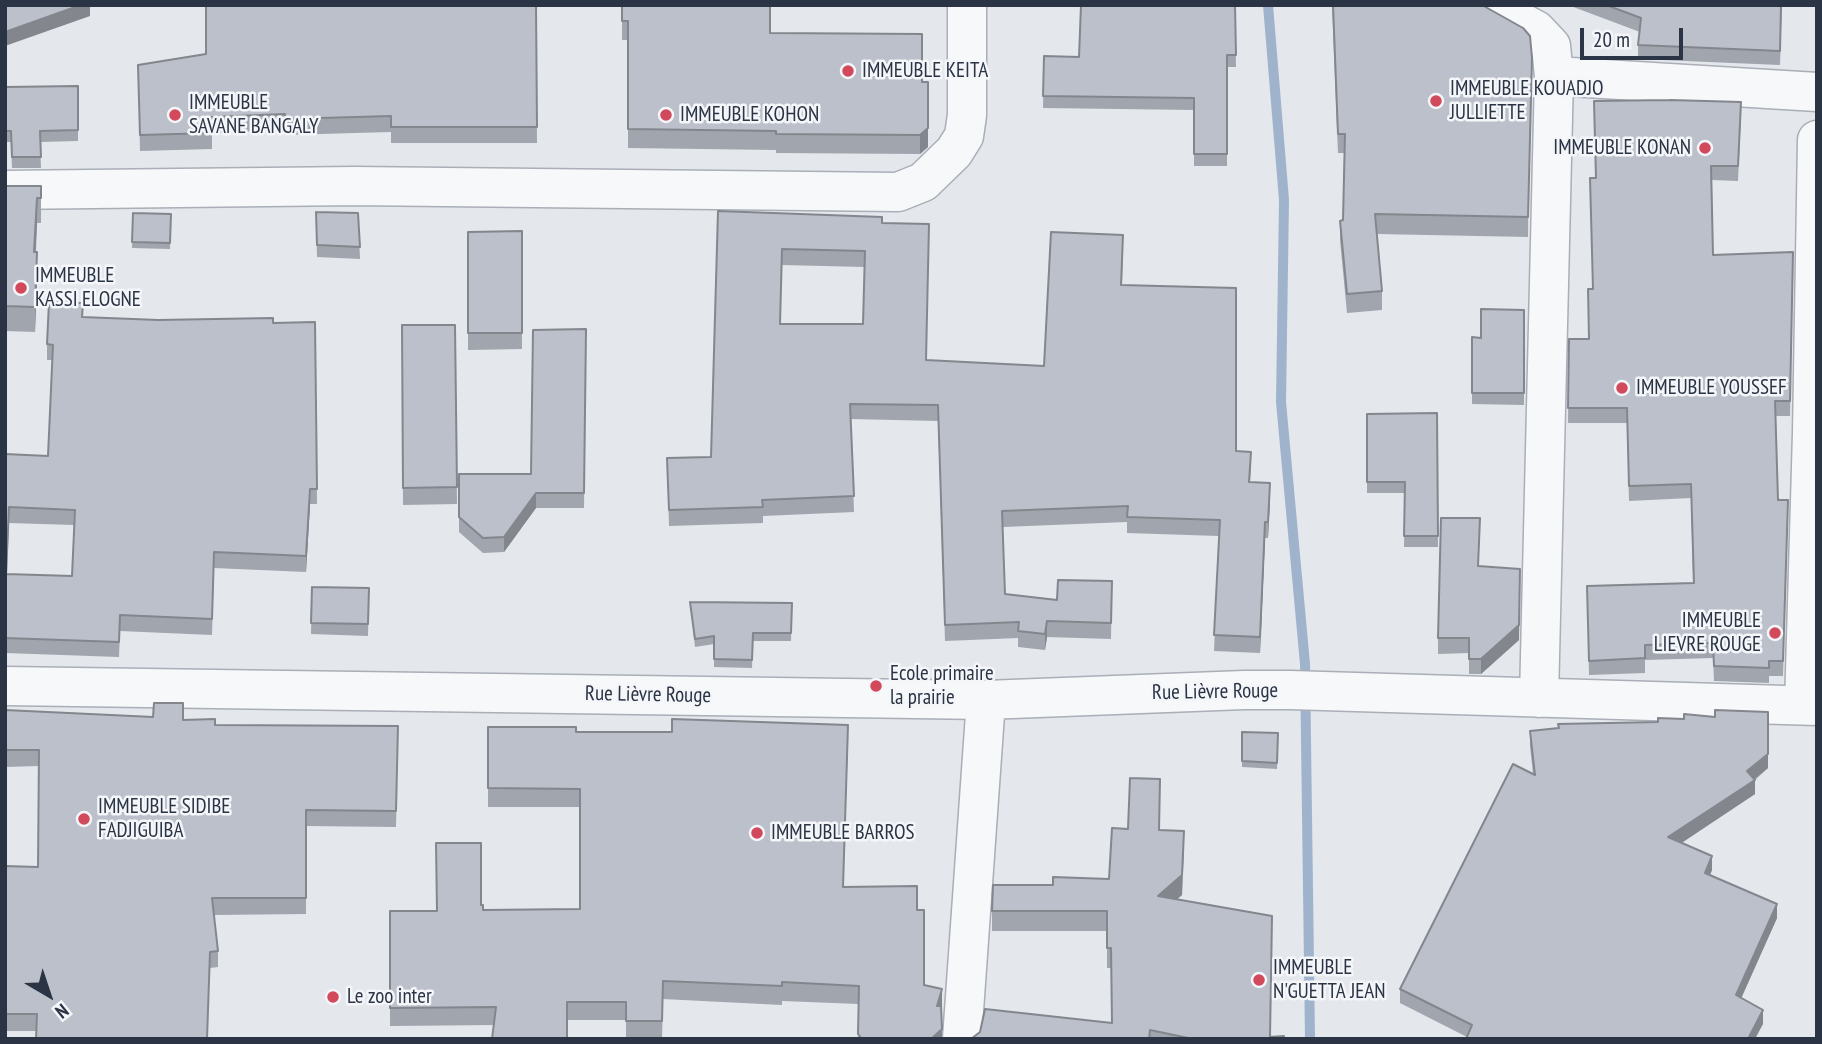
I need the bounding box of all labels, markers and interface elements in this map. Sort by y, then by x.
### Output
scale bar [1584,14,1687,58]
text: 20 m [1593,26,1630,53]
place label: IMMEUBLE KEITA [862,58,988,84]
marker: IMMEUBLE KEITA [840,63,856,79]
place label: IMMEUBLE KOUADJO JULLIETTE [1450,76,1603,126]
place label: IMMEUBLE SAVANE BANGALY [189,90,319,140]
marker: IMMEUBLE KOUADJO JULLIETTE [1428,93,1444,109]
place label: IMMEUBLE KOHON [680,102,819,128]
marker: IMMEUBLE SAVANE BANGALY [167,107,183,123]
marker: IMMEUBLE KOHON [658,107,674,123]
place label: IMMEUBLE KONAN [1553,135,1691,161]
marker: IMMEUBLE KONAN [1697,140,1713,156]
place label: IMMEUBLE KASSI ELOGNE [35,263,141,313]
marker: IMMEUBLE KASSI ELOGNE [13,280,29,296]
place label: IMMEUBLE YOUSSEF [1636,375,1787,401]
marker: IMMEUBLE YOUSSEF [1614,380,1630,396]
place label: IMMEUBLE LIEVRE ROUGE [1654,608,1761,658]
marker: IMMEUBLE LIEVRE ROUGE [1767,625,1783,641]
place label: Ecole primaire la prairie [890,661,994,711]
marker: Ecole primaire la prairie [868,678,884,694]
street label: Rue Lièvre Rouge [1152,678,1278,706]
street label: Rue Lièvre Rouge [585,681,711,709]
place label: IMMEUBLE SIDIBE FADJIGUIBA [98,794,230,844]
marker: IMMEUBLE SIDIBE FADJIGUIBA [76,811,92,827]
place label: IMMEUBLE BARROS [771,820,915,846]
marker: IMMEUBLE BARROS [749,825,765,841]
place label: IMMEUBLE N'GUETTA JEAN [1273,955,1385,1005]
north arrow [14,960,84,1030]
marker: IMMEUBLE N'GUETTA JEAN [1251,972,1267,988]
place label: Le zoo inter [347,984,432,1010]
marker: Le zoo inter [325,989,341,1005]
text: N [51,999,74,1024]

